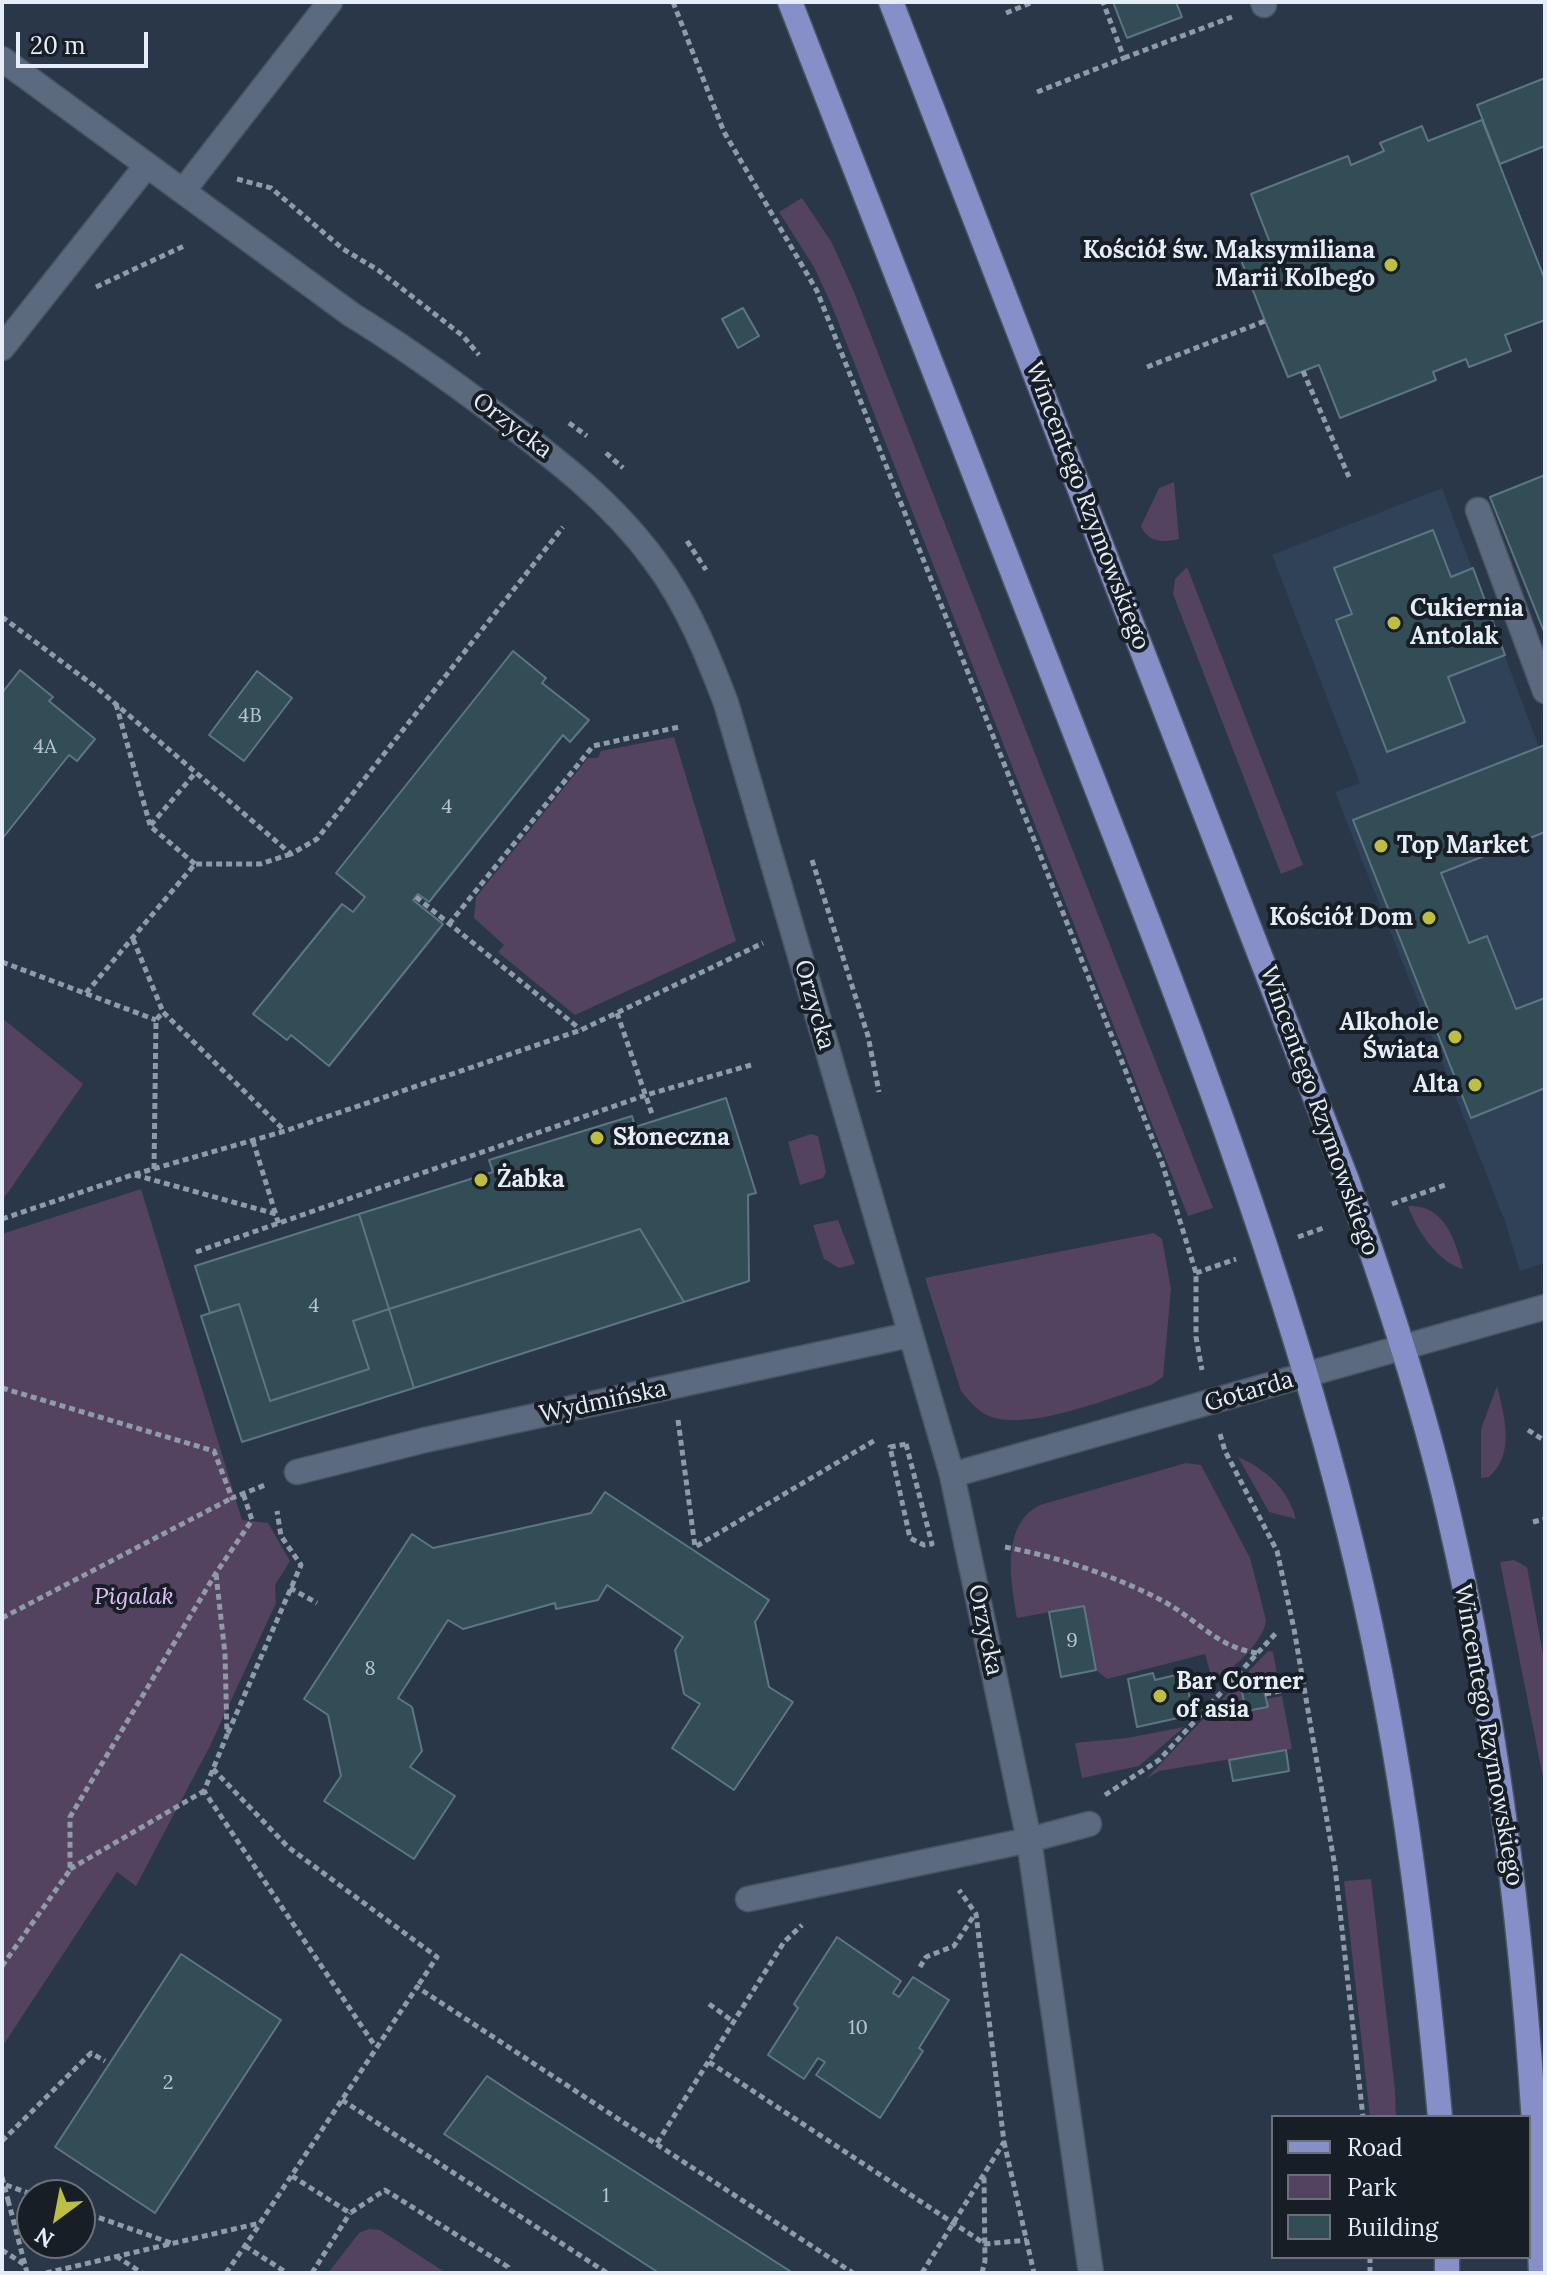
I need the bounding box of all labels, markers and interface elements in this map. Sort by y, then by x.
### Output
scale bar [20,16,152,66]
text: 20 m [30,30,86,61]
place label: Kościół św. Maksymiliana Marii Kolbego [1083,237,1375,293]
marker: Kościół św. Maksymiliana Marii Kolbego [1382,256,1400,274]
street label: Wincentego Rzymowskiego [1019,358,1155,654]
street label: Orzycka [467,387,557,465]
place label: Cukiernia Antolak [1410,595,1524,651]
marker: Cukiernia Antolak [1385,614,1403,632]
house number: 4B [238,704,262,728]
house number: 4A [33,735,57,759]
house number: 4 [442,795,452,819]
place label: Top Market [1397,832,1529,860]
marker: Top Market [1372,837,1390,855]
place label: Kościół Dom [1269,904,1413,932]
marker: Kościół Dom [1420,909,1438,927]
street label: Orzycka [787,957,841,1053]
street label: Wincentego Rzymowskiego [1253,962,1385,1260]
place label: Alkohole Świata [1340,1009,1439,1065]
marker: Alkohole Świata [1446,1028,1464,1046]
place label: Alta [1413,1071,1459,1099]
marker: Alta [1466,1076,1484,1094]
place label: Słoneczna [613,1124,730,1152]
marker: Słoneczna [588,1129,606,1147]
place label: Żabka [497,1166,564,1194]
marker: Żabka [472,1171,490,1189]
house number: 4 [309,1294,319,1318]
street label: Gotarda [1201,1366,1297,1418]
street label: Wydmińska [537,1374,669,1430]
street label: Orzycka [961,1582,1009,1678]
street label: Wincentego Rzymowskiego [1447,1582,1529,1888]
park label: Pigalak [94,1583,174,1611]
house number: 9 [1066,1629,1078,1653]
house number: 8 [364,1657,376,1681]
place label: Bar Corner of asia [1176,1668,1304,1724]
marker: Bar Corner of asia [1151,1687,1169,1705]
house number: 10 [848,2016,868,2040]
house number: 2 [163,2071,173,2095]
legend [1271,2115,1531,2259]
text: Road [1347,2132,1403,2163]
text: Park [1347,2172,1397,2203]
north arrow [16,2179,96,2259]
house number: 1 [602,2184,610,2208]
text: Building [1347,2212,1438,2243]
text: N [30,2221,59,2254]

